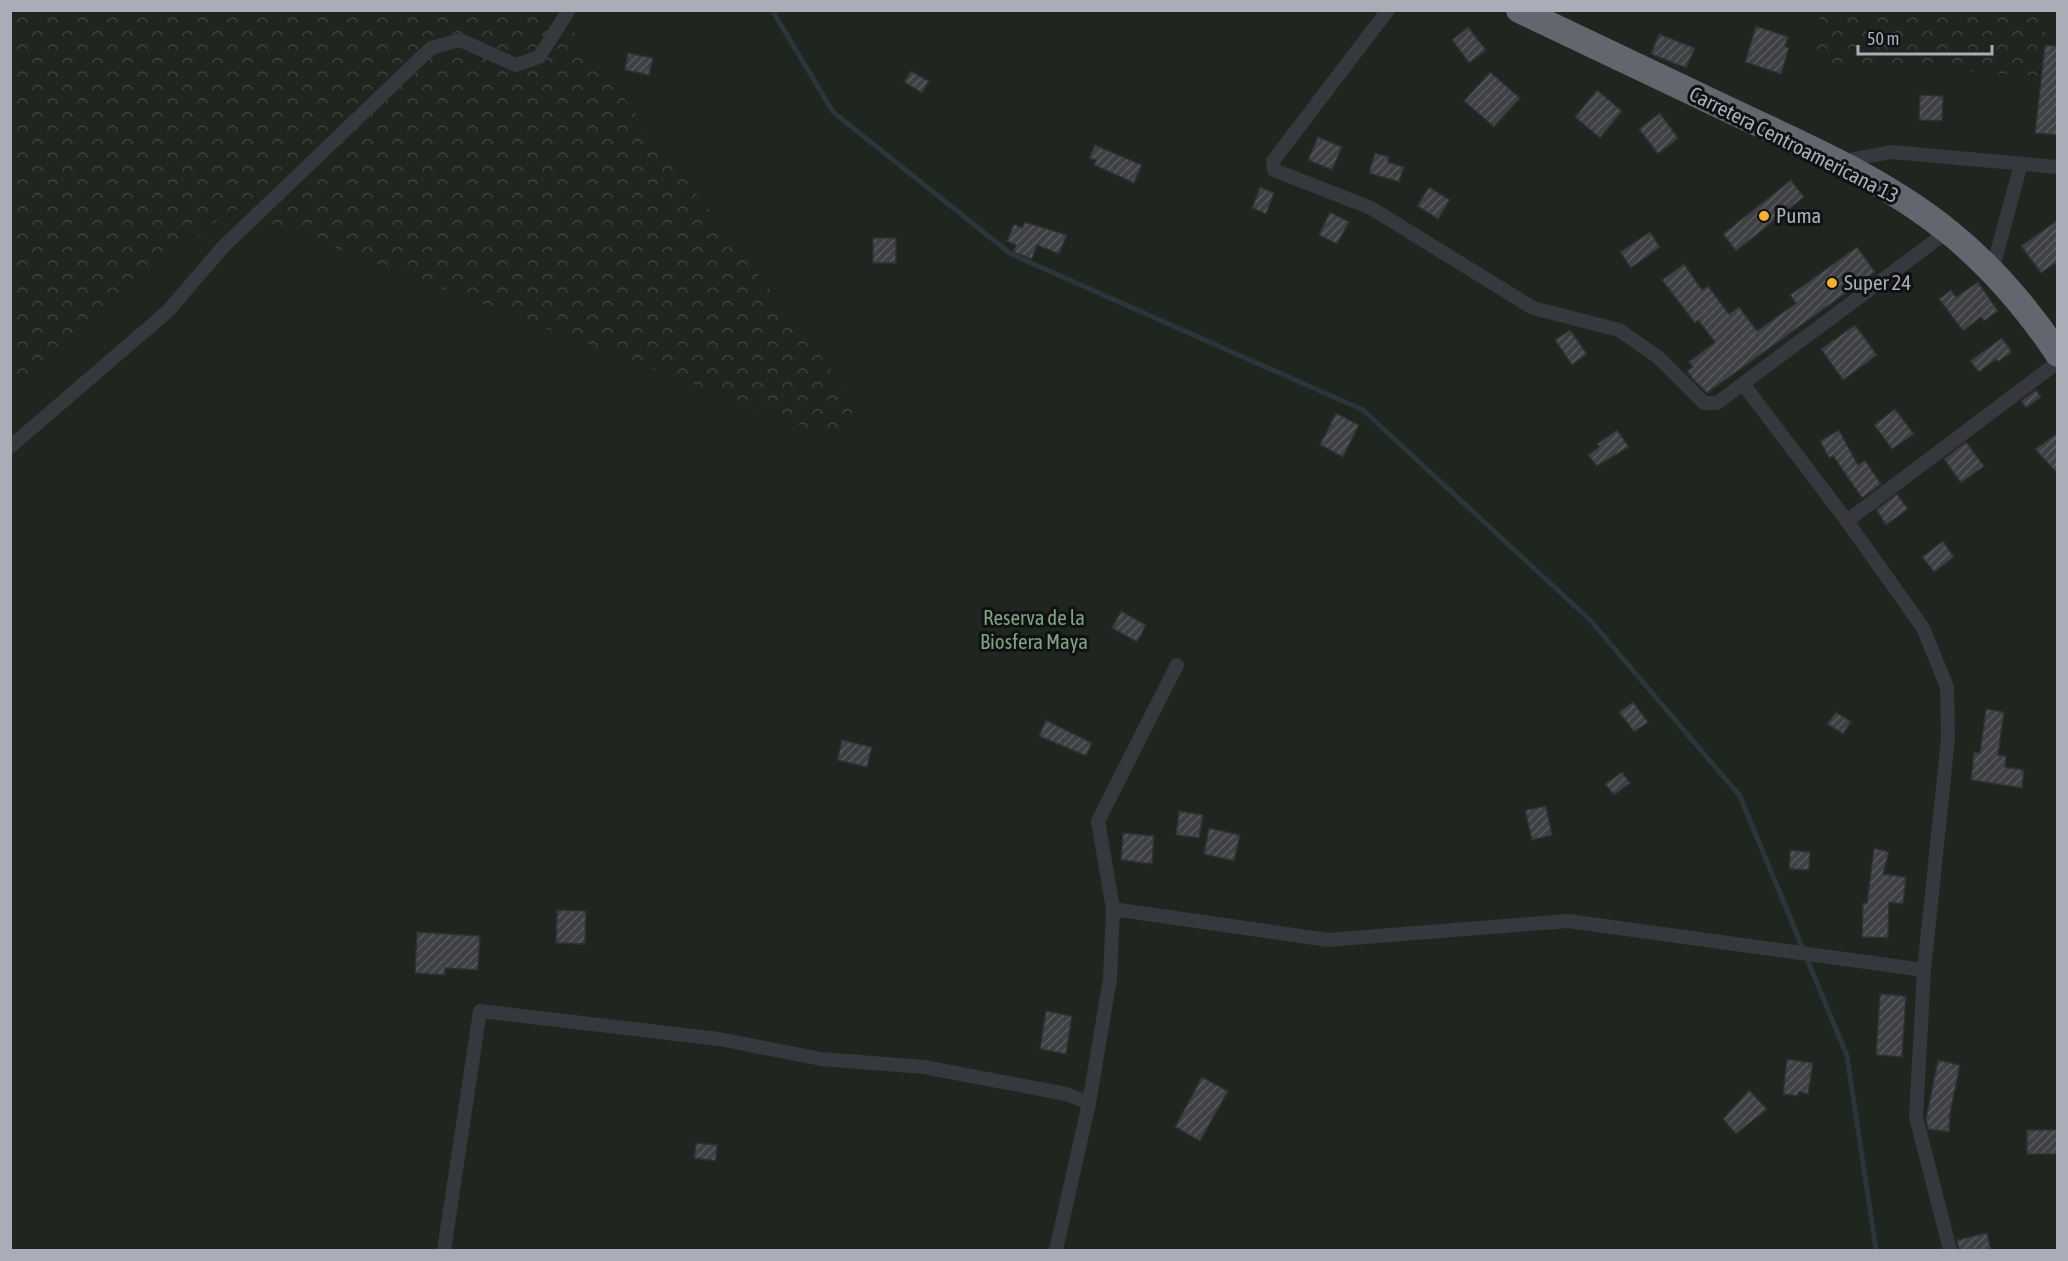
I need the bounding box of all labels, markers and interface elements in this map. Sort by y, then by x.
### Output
scale bar [1858,18,1992,56]
text: 50 m [1867,28,1899,49]
street label: Carretera Centroamericana 13 [1686,81,1903,207]
place label: Puma [1776,203,1821,227]
marker: Puma [1757,209,1771,223]
place label: Super 24 [1844,270,1911,294]
marker: Super 24 [1825,276,1839,290]
park label: Reserva de la Biosfera Maya [980,605,1088,653]

